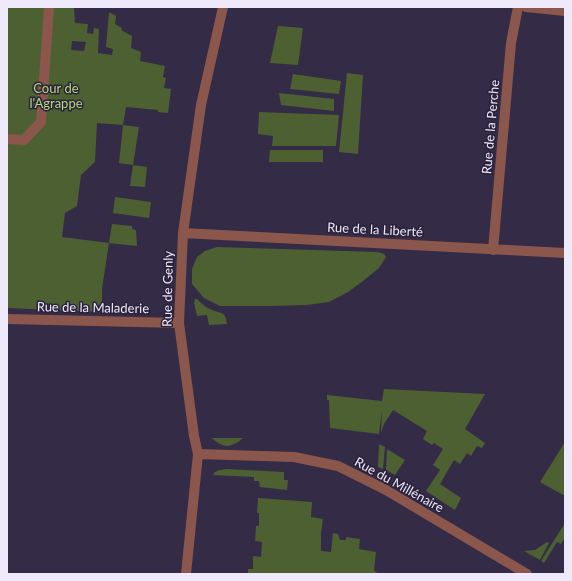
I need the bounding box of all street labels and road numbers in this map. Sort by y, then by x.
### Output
street label: Rue de la Perche [479,79,503,175]
street label: Rue de la Liberté [327,220,423,240]
street label: Rue de Genly [160,251,176,327]
street label: Rue de la Maladerie [37,299,149,317]
street label: Rue du Millénaire [352,454,446,516]

